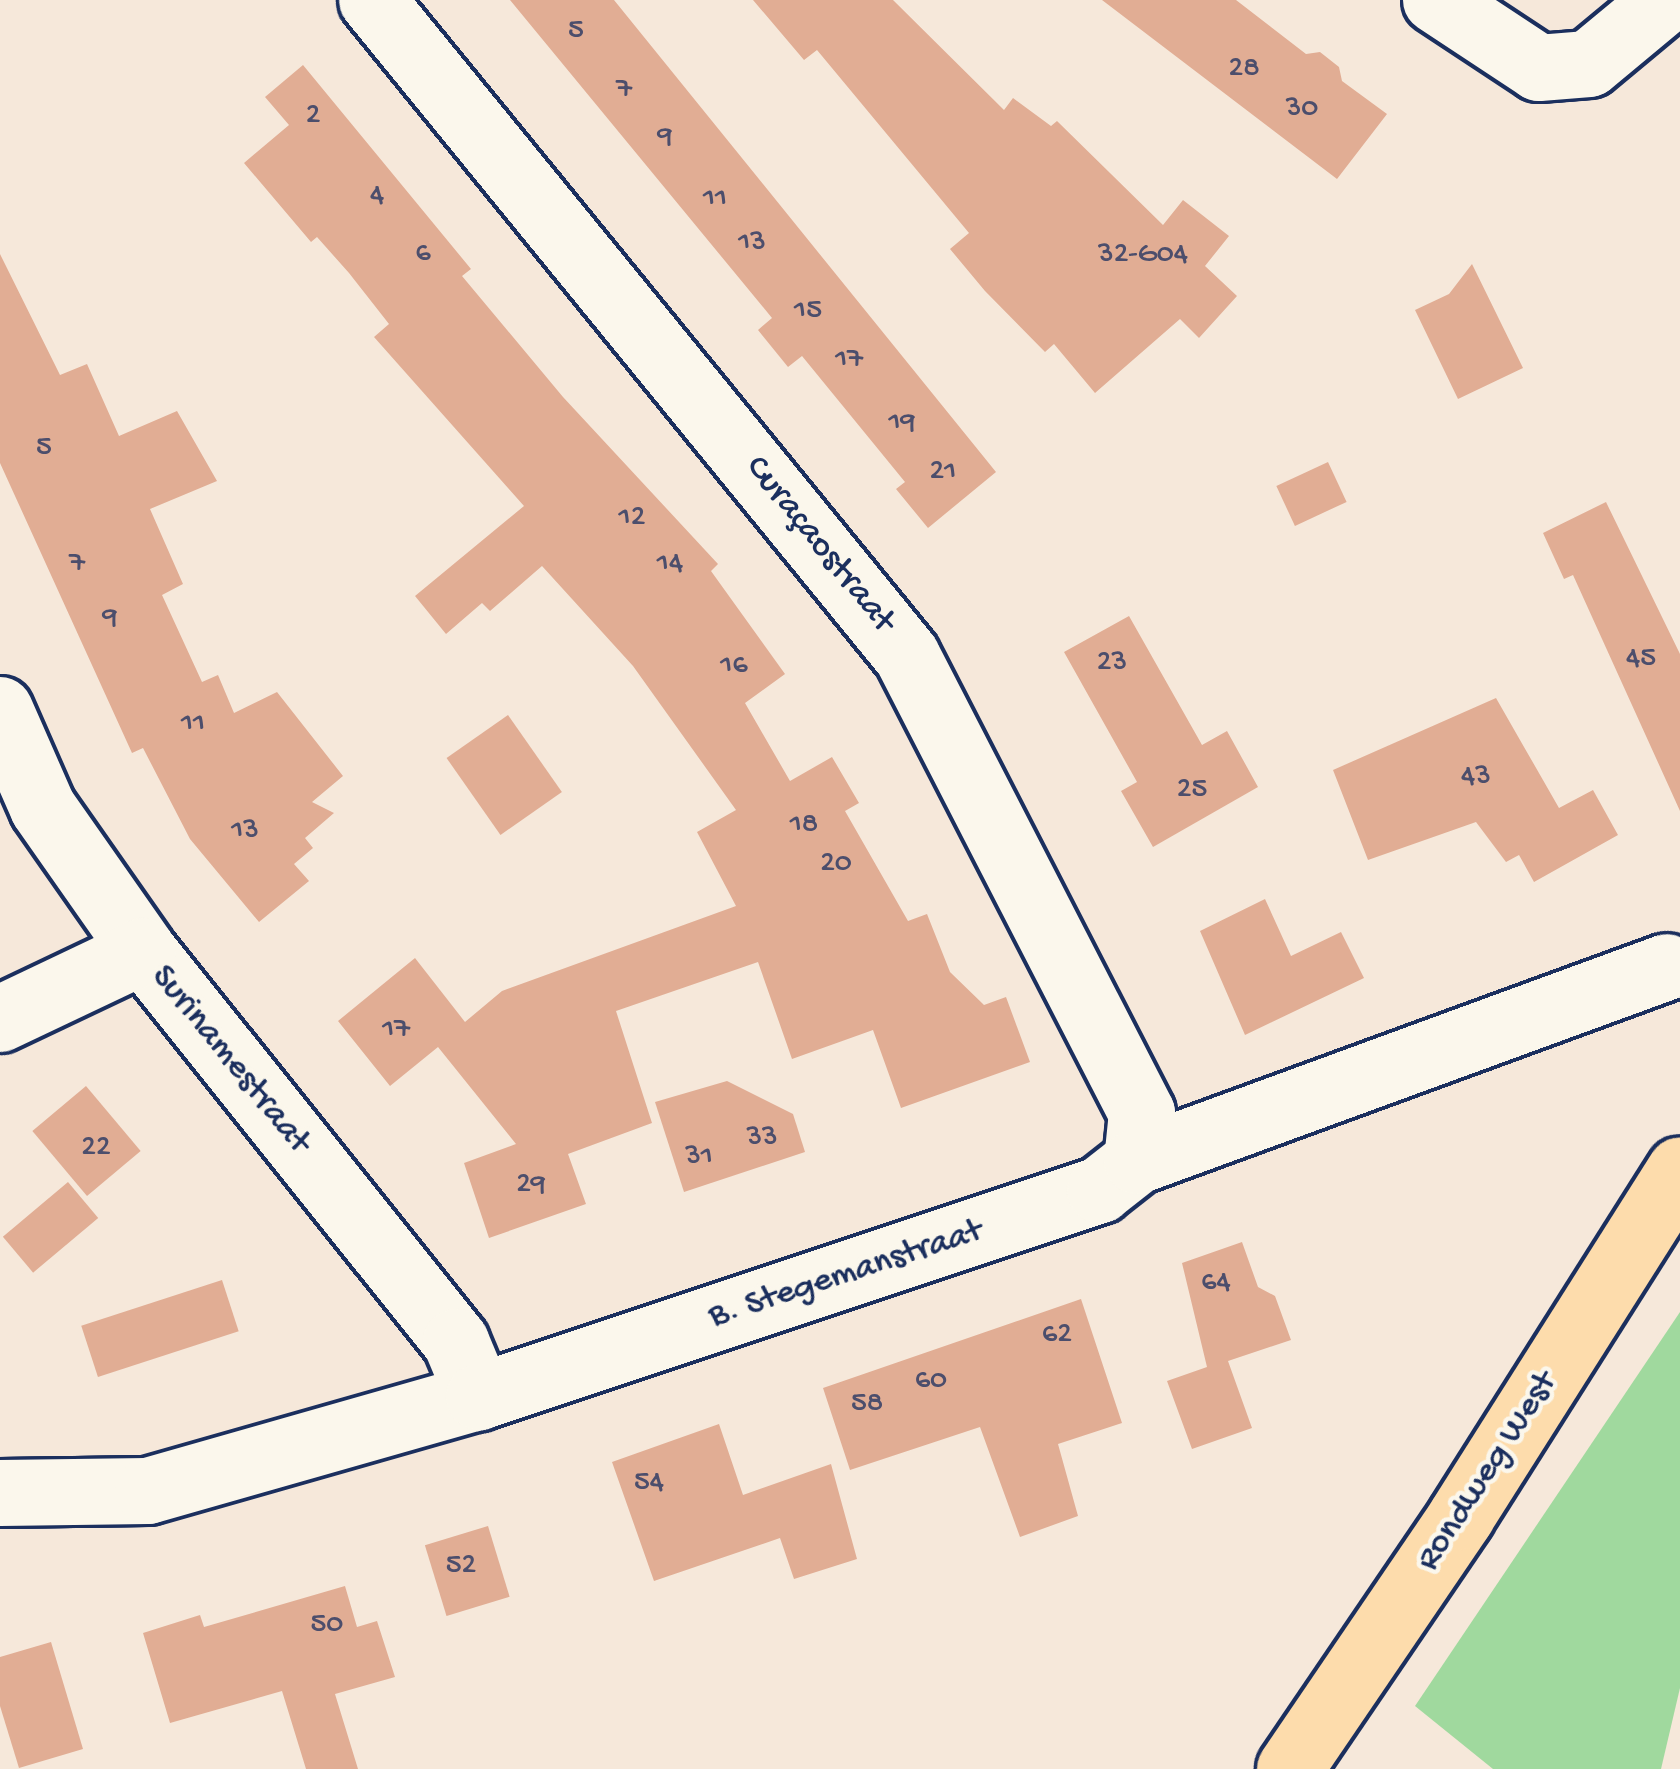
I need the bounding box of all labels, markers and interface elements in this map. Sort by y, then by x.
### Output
house number: 5 [568,14,584,50]
house number: 28 [1228,52,1260,88]
house number: 7 [616,73,632,109]
house number: 30 [1286,92,1318,128]
house number: 2 [306,99,320,135]
house number: 9 [657,120,673,156]
house number: 4 [370,179,384,215]
house number: 11 [703,182,727,218]
house number: 13 [738,226,766,262]
house number: 6 [415,237,431,273]
house number: 32-G04 [1098,238,1188,274]
house number: 15 [794,294,822,330]
house number: 17 [835,343,863,379]
house number: 19 [888,406,916,442]
house number: 5 [36,431,52,467]
street label: Curaçaostraat [734,448,904,642]
house number: 21 [930,455,956,491]
house number: 12 [619,501,645,537]
house number: 7 [69,547,85,583]
house number: 14 [657,547,683,583]
house number: 9 [102,601,118,637]
house number: 45 [1626,642,1656,678]
house number: 23 [1097,646,1127,682]
house number: 16 [720,649,748,685]
house number: 11 [181,707,205,743]
house number: 43 [1461,760,1491,796]
house number: 25 [1177,773,1207,809]
house number: 18 [790,808,818,844]
house number: 13 [231,814,259,850]
house number: 20 [820,847,852,883]
street label: Surinamestraat [141,957,319,1163]
house number: 17 [382,1013,410,1049]
house number: 33 [746,1121,778,1157]
house number: 22 [81,1131,111,1167]
house number: 31 [685,1140,713,1176]
house number: 29 [516,1168,546,1204]
street label: B. Stegemanstraat [704,1210,988,1340]
house number: 64 [1201,1266,1231,1302]
house number: 62 [1042,1318,1072,1354]
house number: 60 [915,1364,947,1400]
street label: Rondweg West [1408,1364,1568,1580]
house number: 58 [851,1387,883,1423]
house number: 54 [634,1466,664,1502]
house number: 52 [446,1549,476,1585]
house number: 50 [311,1608,343,1644]

